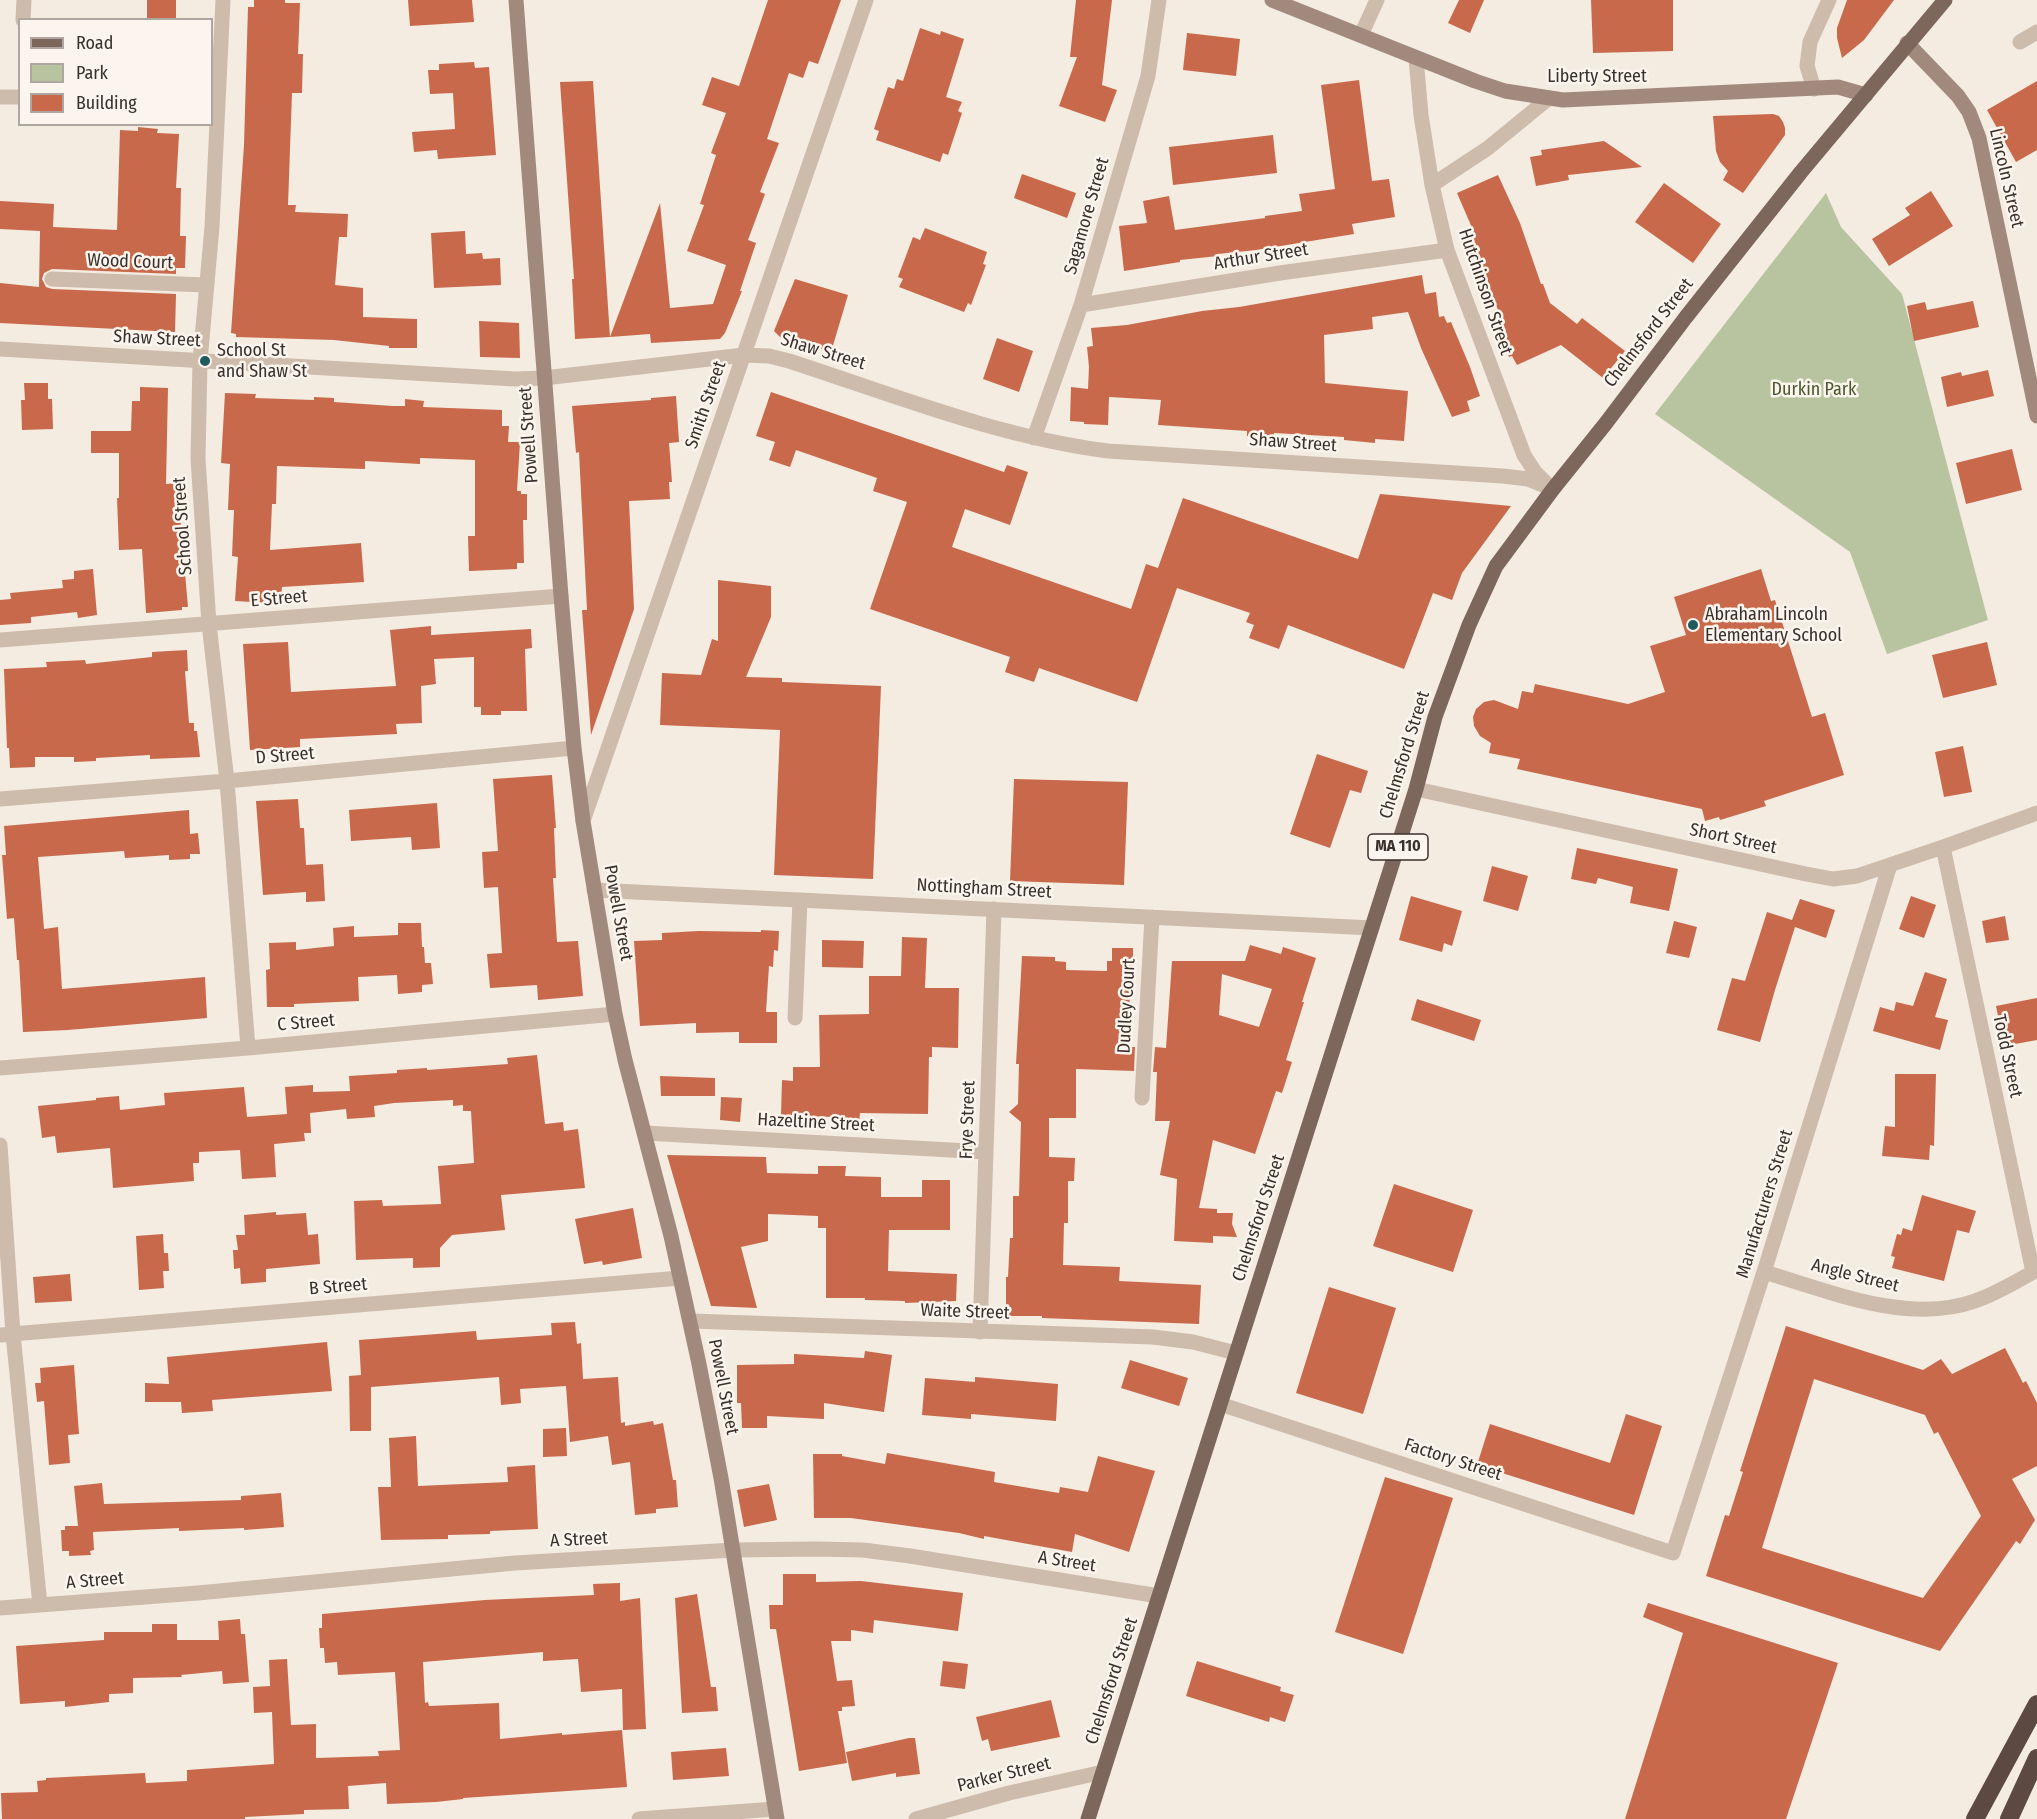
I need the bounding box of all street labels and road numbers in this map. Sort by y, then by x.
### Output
street label: Liberty Street [1547,66,1647,88]
street label: Lincoln Street [1984,126,2028,230]
street label: Sagamore Street [1060,155,1114,277]
street label: Hutchinson Street [1453,226,1517,358]
street label: Arthur Street [1212,239,1310,275]
street label: Wood Court [87,250,173,274]
street label: Chelmsford Street [1600,274,1698,392]
street label: Shaw Street [113,326,201,352]
street label: Shaw Street [778,329,868,375]
street label: Smith Street [681,358,731,452]
street label: Powell Street [515,386,543,484]
street label: Shaw Street [1249,429,1337,457]
street label: School Street [169,476,197,576]
street label: E Street [250,586,308,612]
street label: Chelmsford Street [1375,689,1435,821]
street label: D Street [255,743,315,769]
street label: Short Street [1687,819,1779,859]
road number: MA 110 [1368,834,1428,860]
street label: Powell Street [599,863,637,963]
street label: Nottingham Street [916,875,1052,903]
street label: Dudley Court [1114,958,1140,1054]
street label: C Street [276,1010,336,1036]
street label: Todd Street [1988,1012,2026,1100]
street label: Frye Street [956,1080,980,1160]
street label: Hazeltine Street [757,1109,875,1137]
street label: Manufacturers Street [1732,1127,1798,1281]
street label: Chelmsford Street [1228,1152,1290,1284]
street label: Angle Street [1809,1255,1901,1297]
street label: B Street [308,1274,368,1300]
street label: Waite Street [920,1300,1010,1324]
street label: Powell Street [703,1337,743,1437]
street label: Factory Street [1402,1434,1504,1486]
street label: A Street [549,1528,609,1552]
street label: A Street [1037,1547,1097,1577]
street label: A Street [65,1568,125,1594]
street label: Chelmsford Street [1081,1615,1143,1747]
street label: Parker Street [955,1753,1053,1797]

